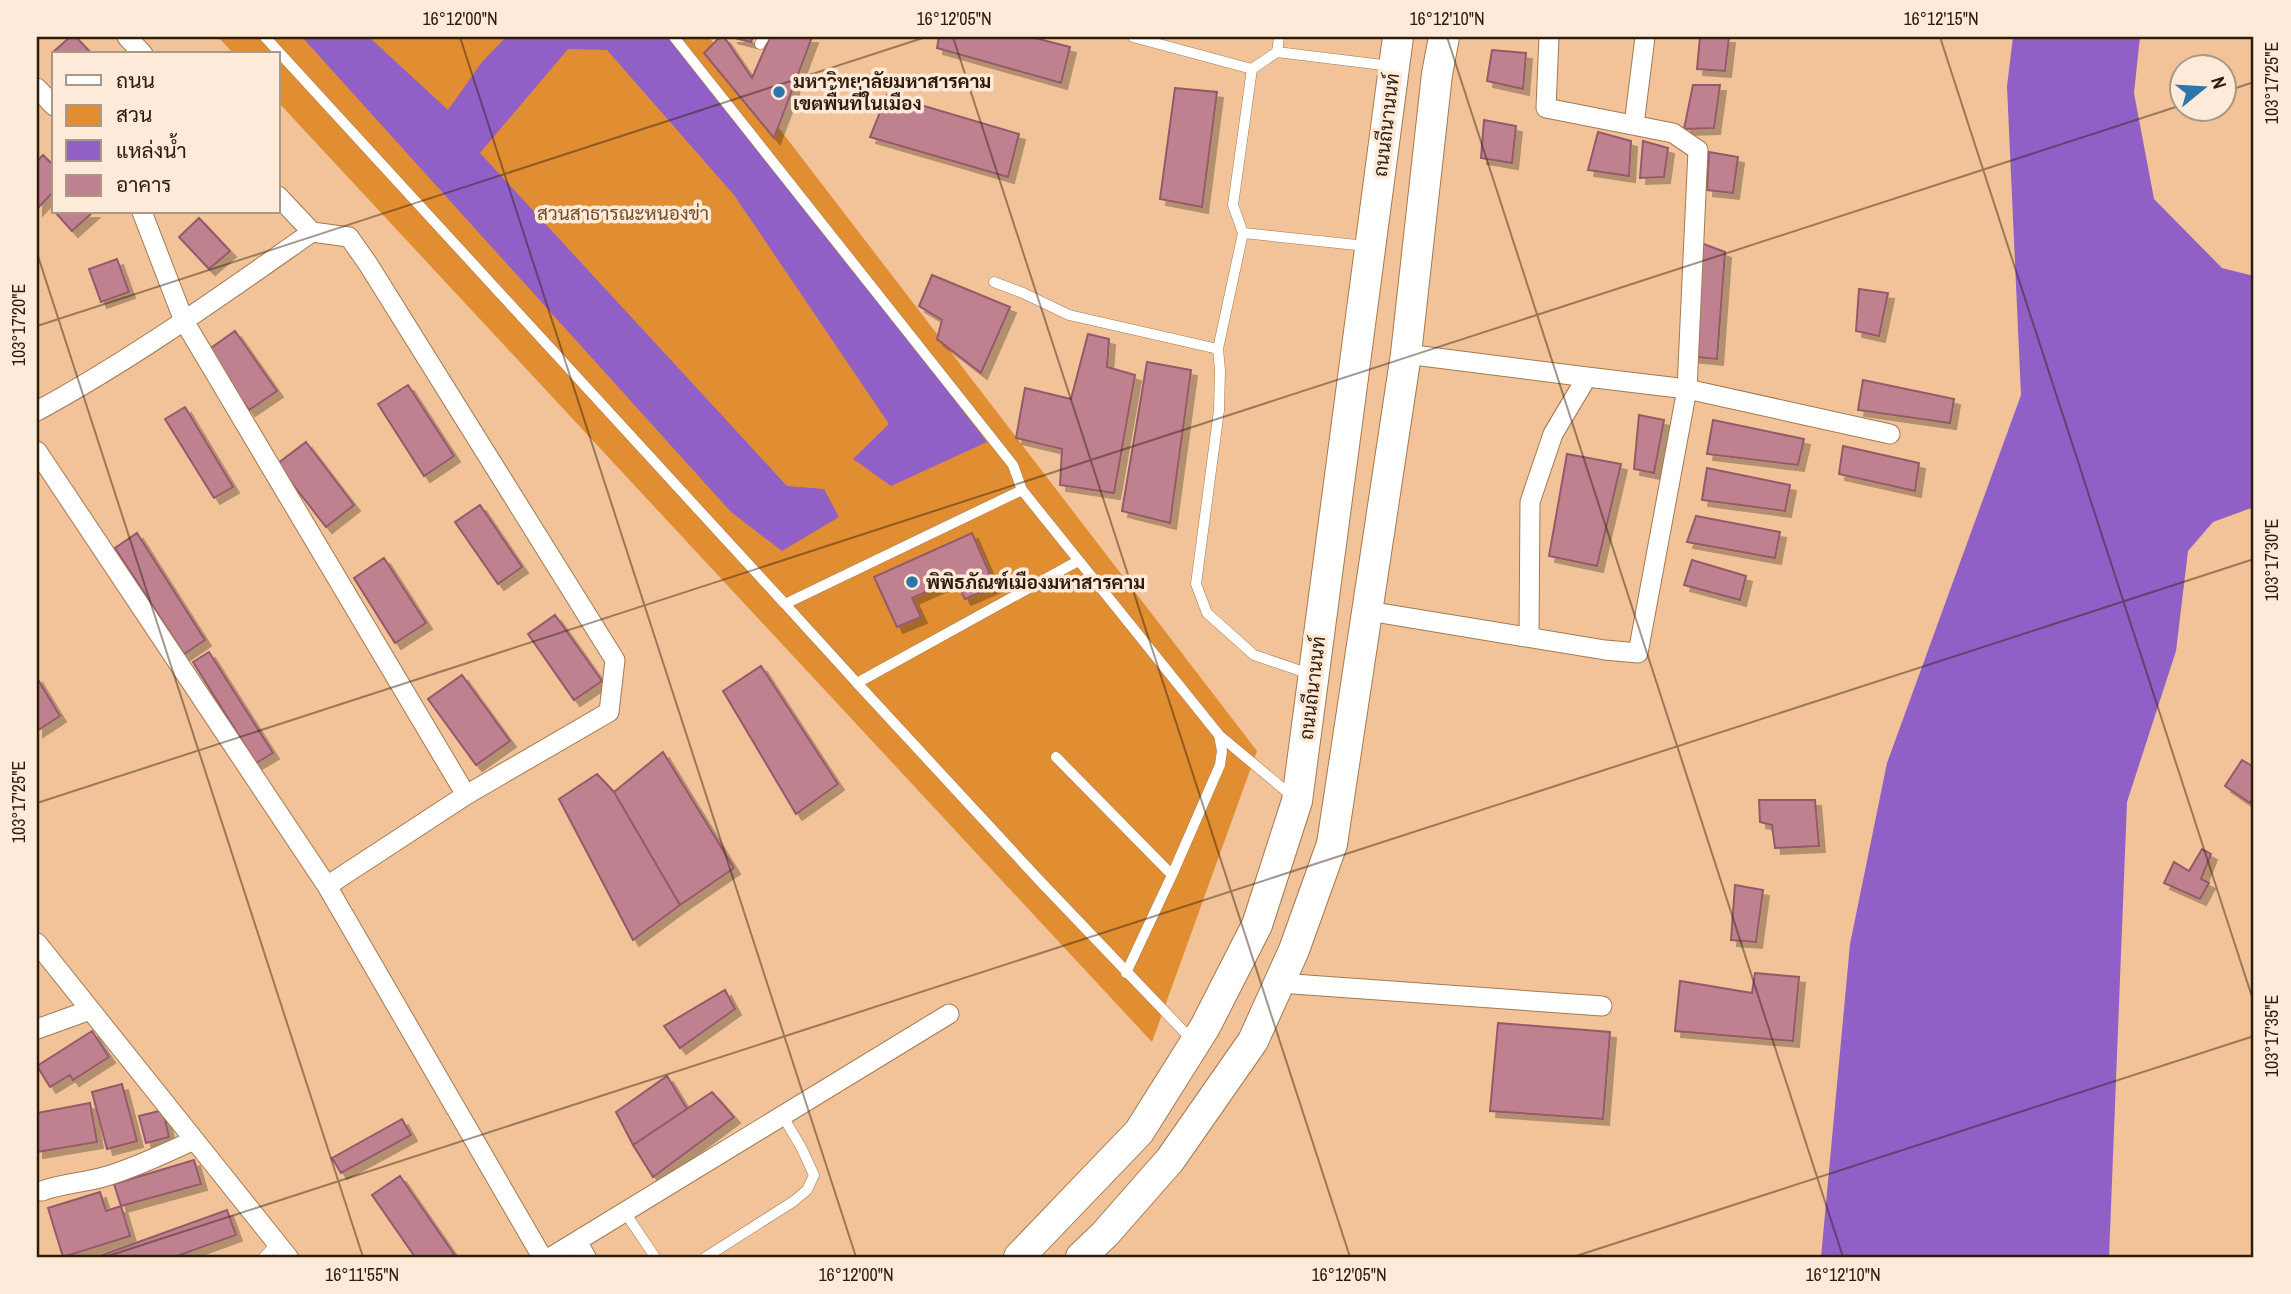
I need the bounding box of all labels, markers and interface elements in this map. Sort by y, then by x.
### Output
text: 16°12'00"N [422,6,498,31]
text: 16°12'05"N [916,6,992,31]
text: 16°12'10"N [1409,6,1485,31]
text: 16°12'15"N [1903,6,1979,31]
text: 103°17'25"E [2259,42,2284,124]
legend [52,52,280,214]
north arrow [2168,52,2238,122]
text: ถนน [116,66,155,95]
place label: มหาวิทยาลัยมหาสารคาม เขตพื้นที่ในเมือง [793,68,991,116]
street label: ถนนถีนานนท์ [1367,72,1405,178]
text: N [2205,73,2233,92]
marker: มหาวิทยาลัยมหาสารคาม เขตพื้นที่ในเมือง [771,84,787,100]
text: สวน [116,100,152,129]
text: แหล่งน้ำ [116,133,187,165]
text: อาคาร [116,170,172,199]
park label: สวนสาธารณะหนองข่า [537,200,709,226]
text: 103°17'20"E [6,284,31,366]
text: 103°17'30"E [2259,519,2284,601]
place label: พิพิธภัณฑ์เมืองมหาสารคาม [926,569,1145,595]
marker: พิพิธภัณฑ์เมืองมหาสารคาม [904,574,920,590]
street label: ถนนถีนานนท์ [1293,635,1331,741]
text: 103°17'25"E [6,761,31,843]
text: 103°17'35"E [2259,995,2284,1077]
text: 16°11'55"N [325,1262,399,1287]
text: 16°12'00"N [818,1262,894,1287]
text: 16°12'05"N [1311,1262,1387,1287]
text: 16°12'10"N [1805,1262,1881,1287]

